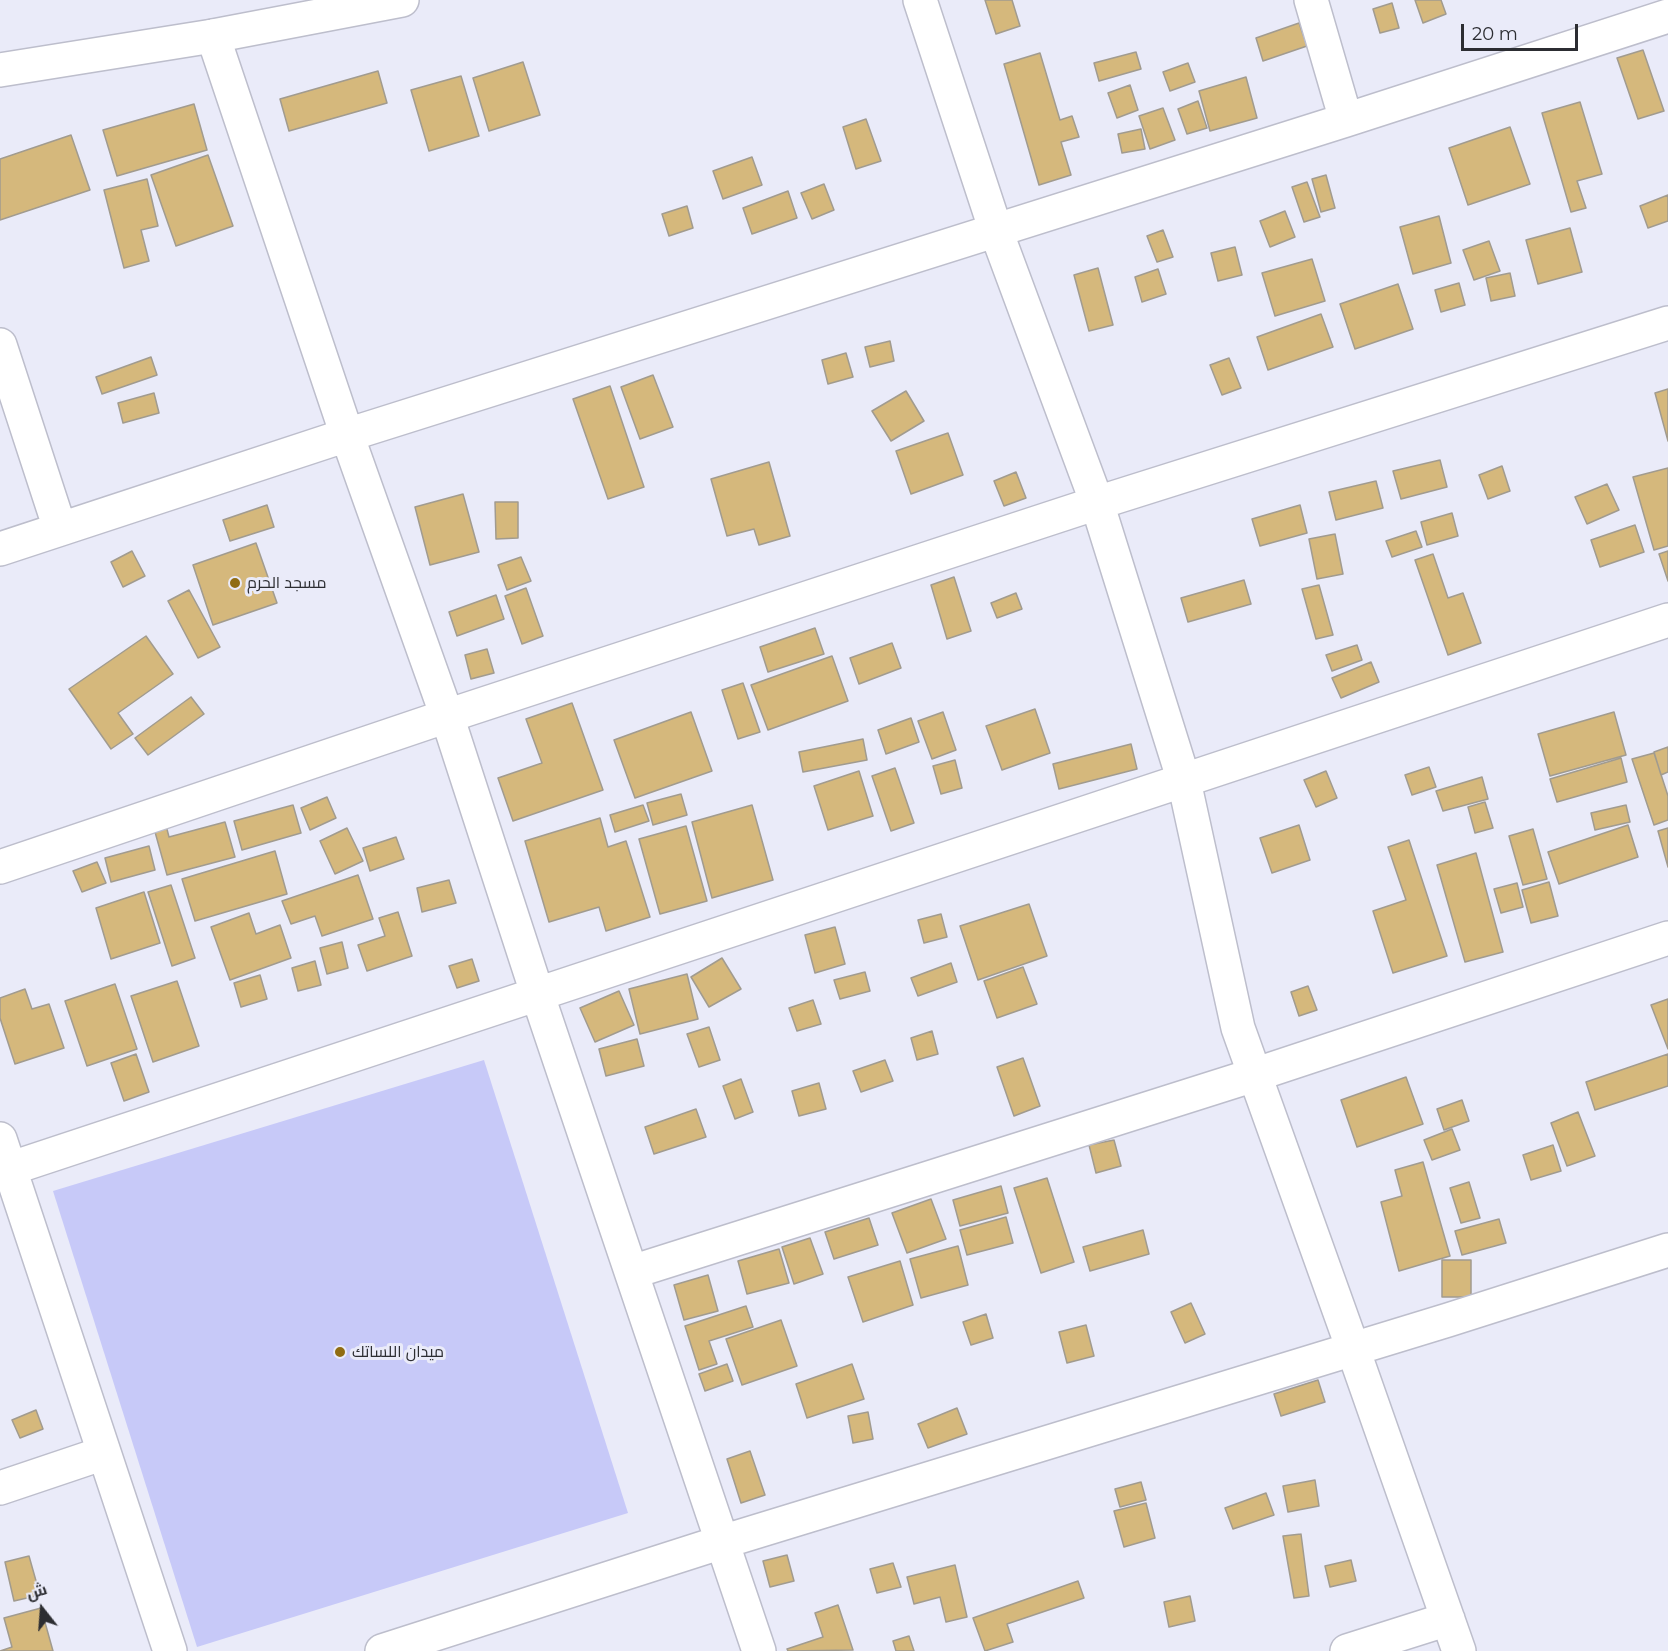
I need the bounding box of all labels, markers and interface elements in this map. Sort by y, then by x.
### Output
scale bar [1464,12,1581,50]
text: 20 m [1472,23,1518,45]
place label: مسجد الحرم [247,573,327,593]
marker: مسجد الحرم [228,576,242,590]
place label: ميدان اللساتك [352,1342,444,1362]
marker: ميدان اللساتك [333,1345,347,1359]
north arrow [12,1579,72,1639]
text: ش [24,1579,49,1603]

